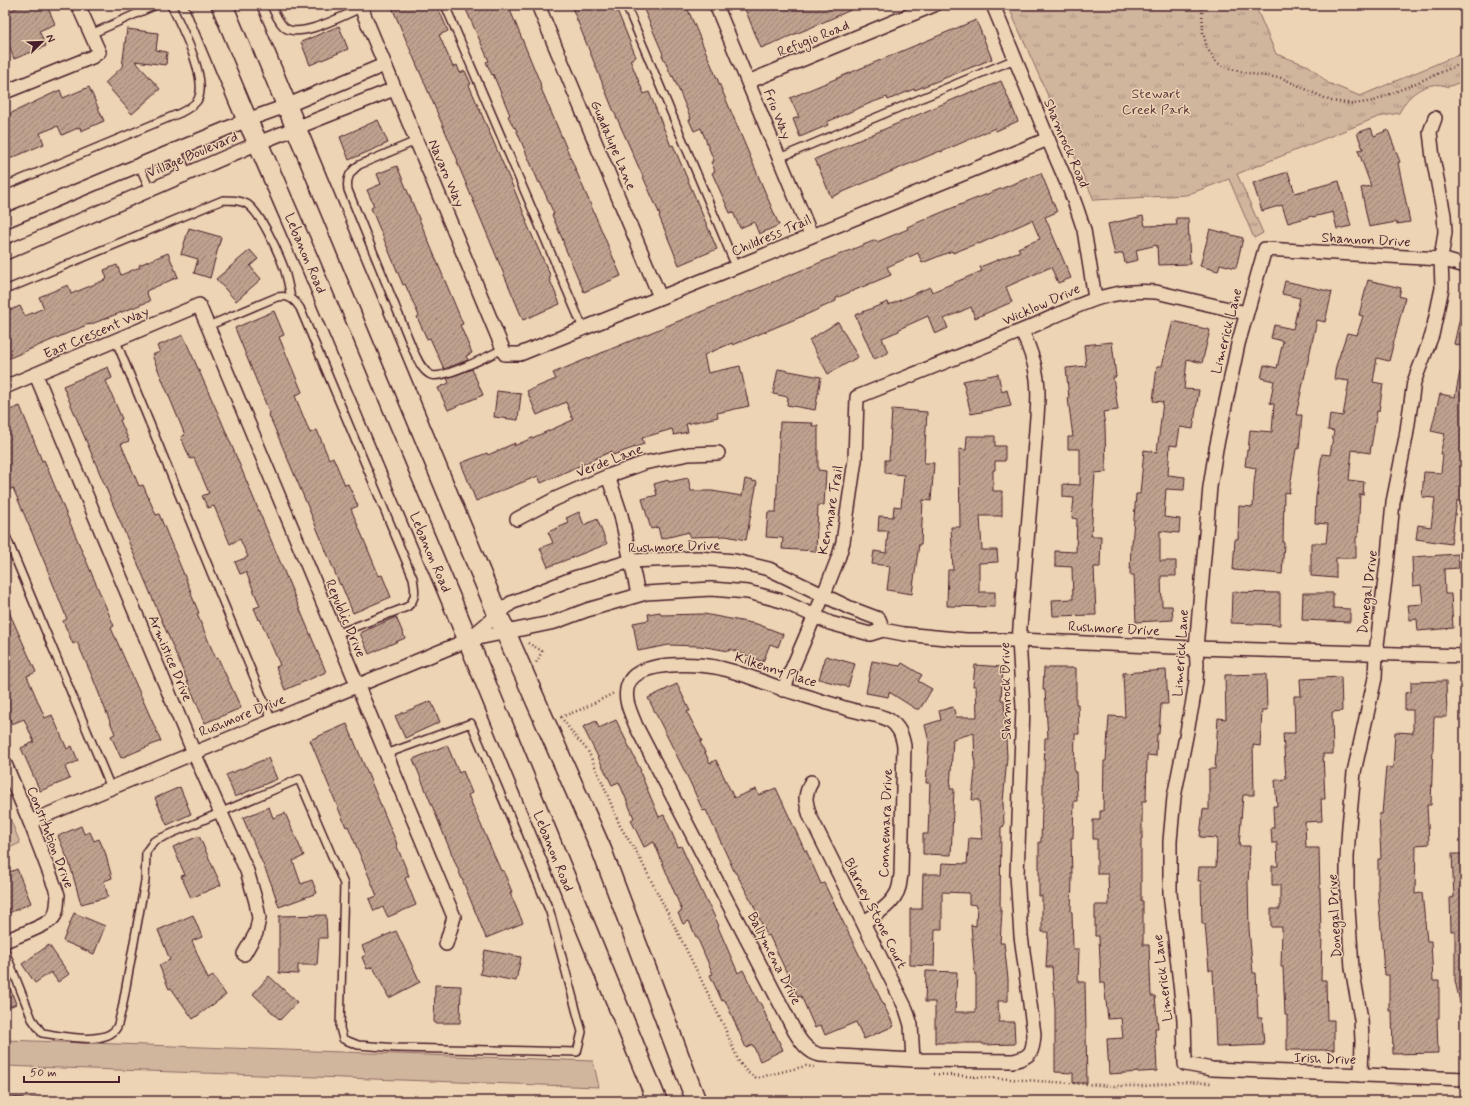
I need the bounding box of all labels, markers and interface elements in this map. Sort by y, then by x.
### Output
street label: Refugio Road [775,16,852,62]
north arrow [22,22,62,62]
text: N [42,32,58,45]
park label: Stewart Creek Park [1122,85,1190,119]
street label: Frio Way [759,86,795,142]
street label: Shamrock Road [1039,96,1093,191]
street label: Guadalupe Lane [586,98,640,193]
street label: Village Boulevard [144,128,241,182]
street label: Navaro Way [424,137,468,210]
street label: Lebanon Road [280,210,330,296]
street label: Childress Trail [729,211,814,261]
street label: Shannon Drive [1321,229,1411,251]
street label: Wicklow Drive [1000,280,1083,330]
street label: Limerick Lane [1208,287,1246,376]
street label: East Crescent Way [41,303,152,363]
street label: Verde Lane [574,440,645,482]
street label: Kenmare Trail [814,464,848,556]
street label: Lebanon Road [405,509,455,595]
street label: Rushmore Drive [628,536,720,558]
street label: Donegal Drive [1354,549,1383,635]
street label: Republic Drive [321,577,370,660]
street label: Limerick Lane [1169,609,1193,697]
street label: Armistice Drive [144,612,196,704]
street label: Rushmore Drive [1068,618,1160,640]
street label: Shamrock Drive [996,642,1016,740]
street label: Kilkenny Place [732,648,819,692]
street label: Rushmore Drive [196,690,288,741]
street label: Connemara Drive [875,768,897,878]
street label: Constitution Drive [22,784,78,891]
street label: Lebanon Road [529,808,577,894]
street label: Blarney Stone Court [839,855,911,972]
street label: Donegal Drive [1324,873,1347,959]
street label: Ballymena Drive [743,909,805,1008]
street label: Limerick Lane [1149,933,1177,1022]
street label: Irish Drive [1293,1049,1356,1069]
scale bar [24,1058,119,1084]
text: 50 m [30,1065,57,1081]

